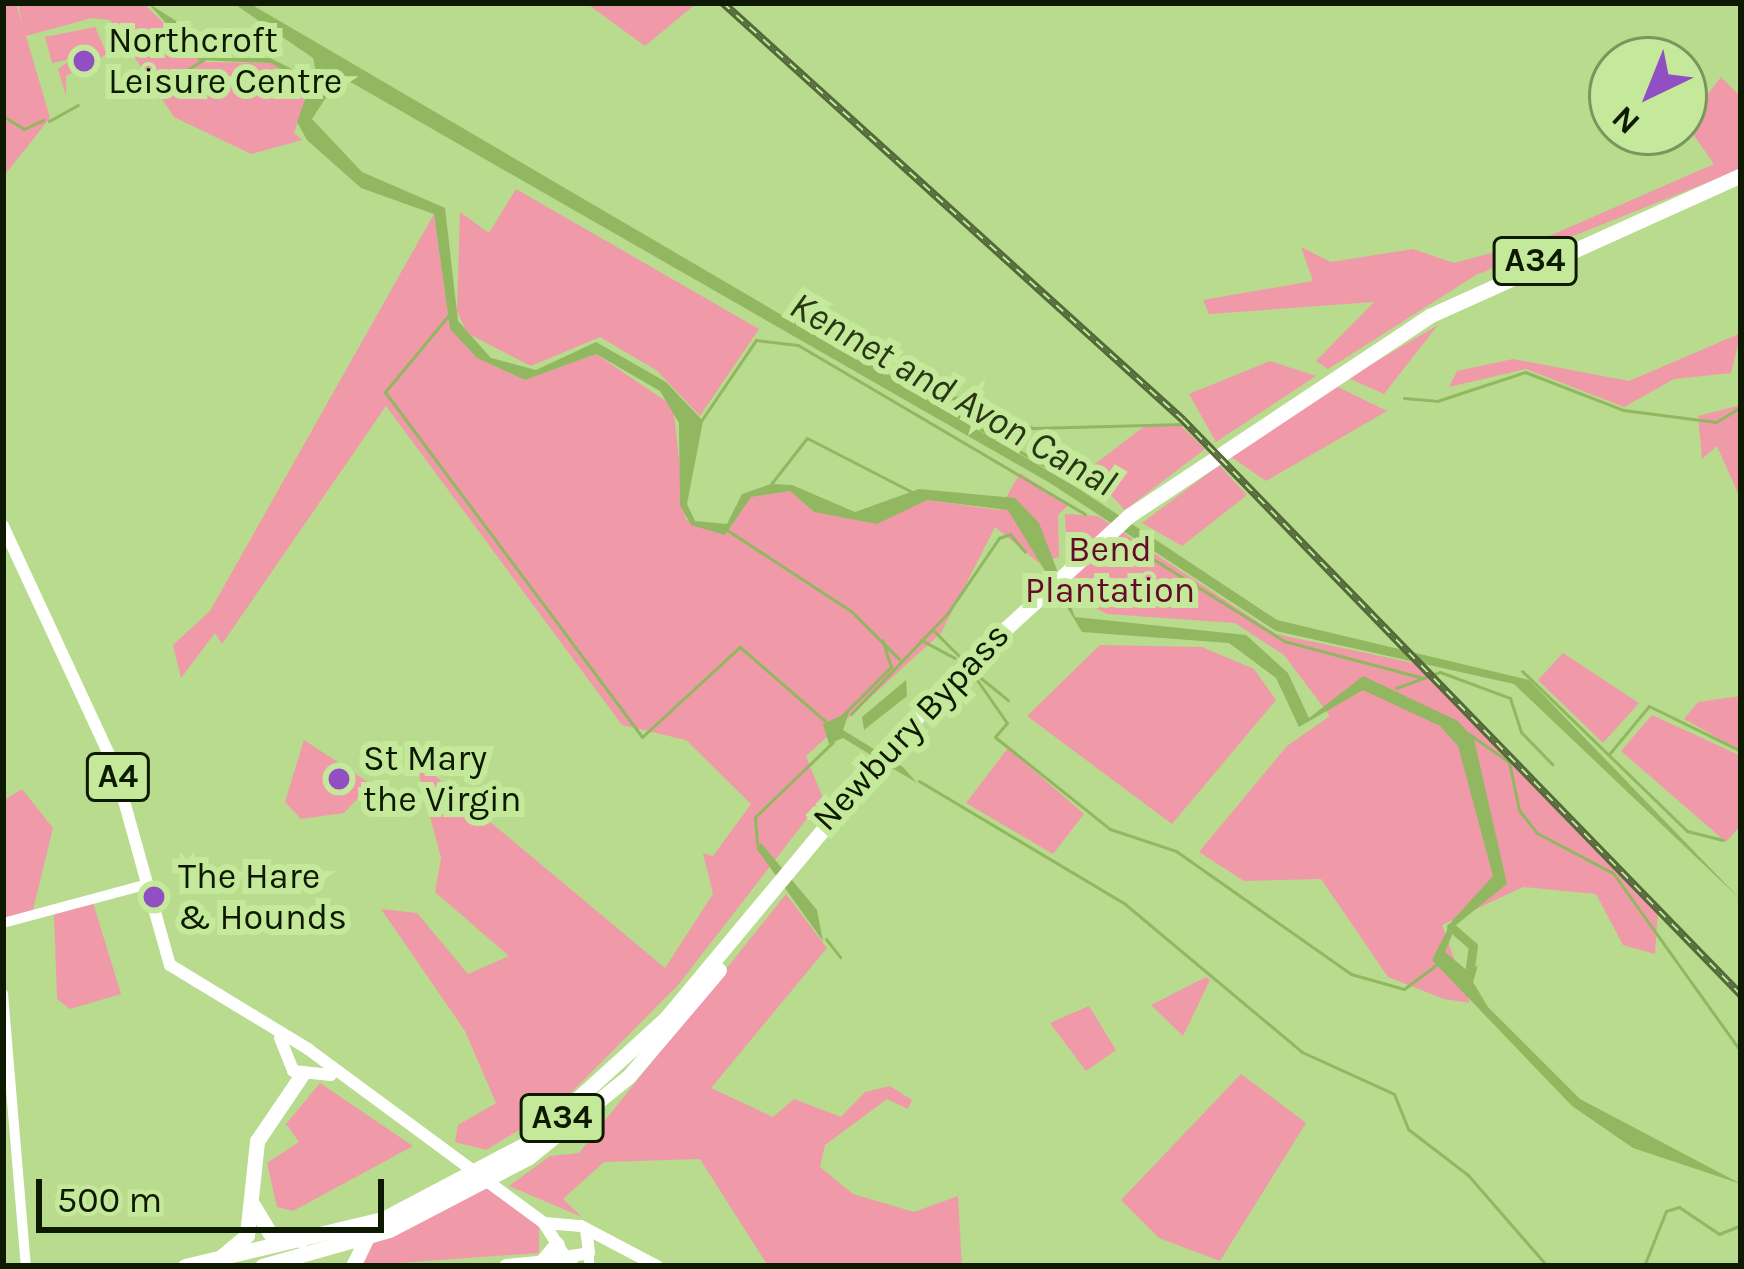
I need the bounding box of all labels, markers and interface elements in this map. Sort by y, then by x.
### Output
place label: Northcroft Leisure Centre [108,18,342,103]
north arrow [1588,36,1708,156]
marker: Northcroft Leisure Centre [71,48,97,74]
text: N [1604,98,1647,142]
road number: A34 [1490,234,1580,288]
water label: Kennet and Avon Canal [782,281,1124,507]
park label: Bend Plantation [1025,527,1195,612]
street label: Newbury Bypass [804,614,1018,840]
place label: St Mary the Virgin [363,736,521,821]
road number: A4 [85,750,151,804]
marker: St Mary the Virgin [326,766,352,792]
place label: The Hare & Hounds [178,854,347,939]
marker: The Hare & Hounds [141,884,167,910]
road number: A34 [517,1091,607,1145]
scale bar [42,1155,390,1229]
text: 500 m [57,1179,162,1221]

